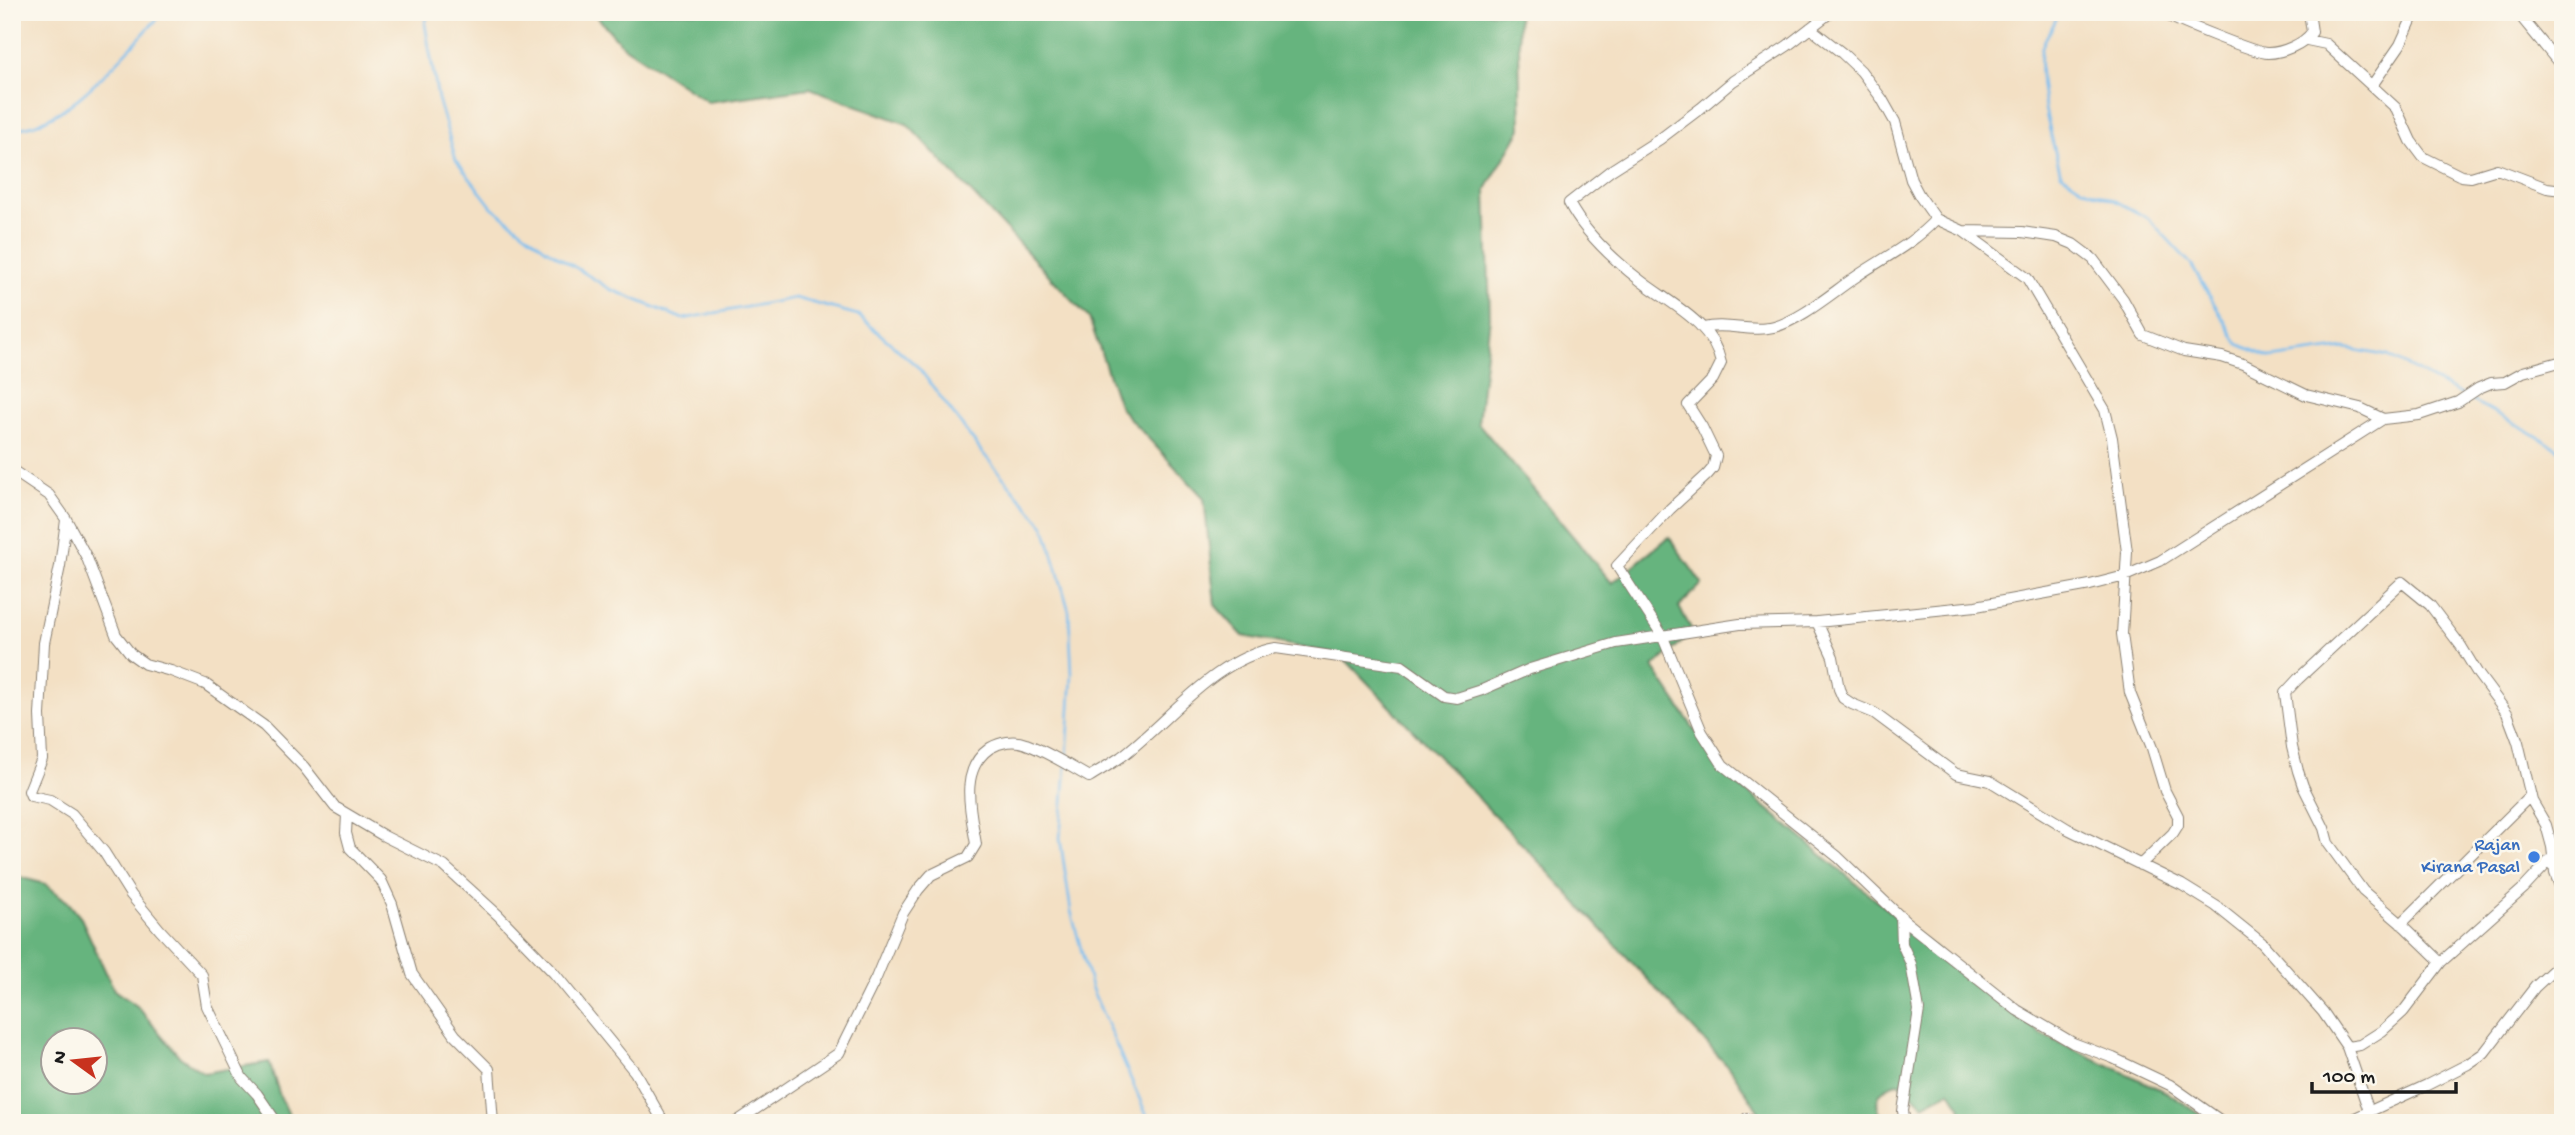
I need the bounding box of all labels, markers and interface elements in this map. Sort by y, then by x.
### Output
place label: Rajan Kirana Pasal [2421,835,2520,880]
marker: Rajan Kirana Pasal [2526,849,2542,865]
north arrow [38,1026,108,1096]
text: N [48,1049,74,1066]
scale bar [2312,1051,2456,1095]
text: 100 m [2322,1066,2375,1091]

